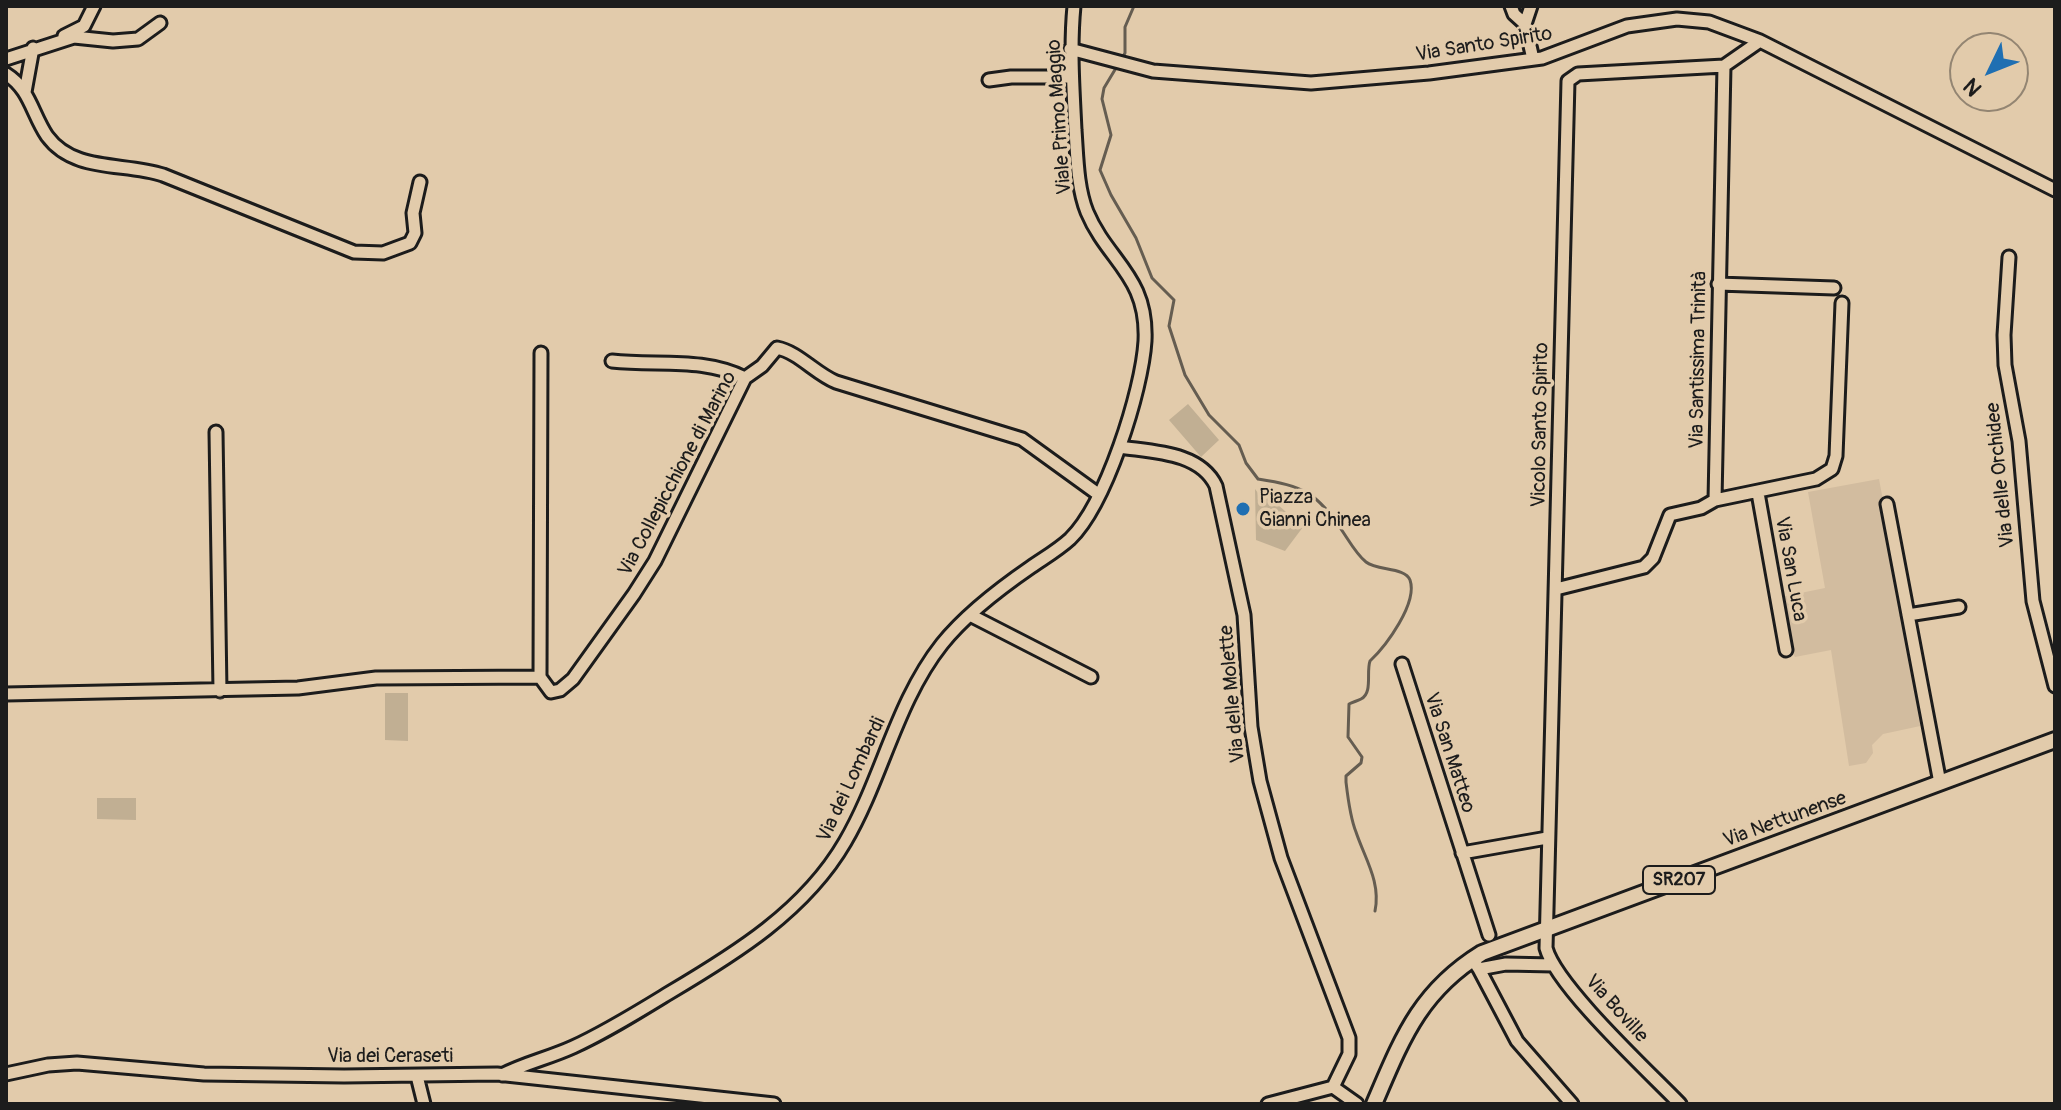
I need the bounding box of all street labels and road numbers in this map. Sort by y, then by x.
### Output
street label: Via Santo Spirito [1414,22,1554,68]
street label: Viale Primo Maggio [1043,39,1077,195]
street label: Via Santissima Trinità [1685,271,1713,449]
street label: Vicolo Santo Spirito [1528,342,1554,508]
street label: Via Collepicchione di Marino [614,367,742,581]
street label: Via delle Orchidee [1981,401,2021,549]
street label: Via San Luca [1769,515,1811,623]
street label: Via delle Molette [1215,624,1251,764]
street label: Via San Matteo [1418,690,1480,816]
street label: Via dei Lombardi [813,714,891,846]
street label: Via Nettunense [1720,787,1850,853]
road number: SR207 [1643,866,1715,894]
street label: Via Boville [1579,970,1653,1048]
street label: Via dei Ceraseti [327,1045,453,1069]

